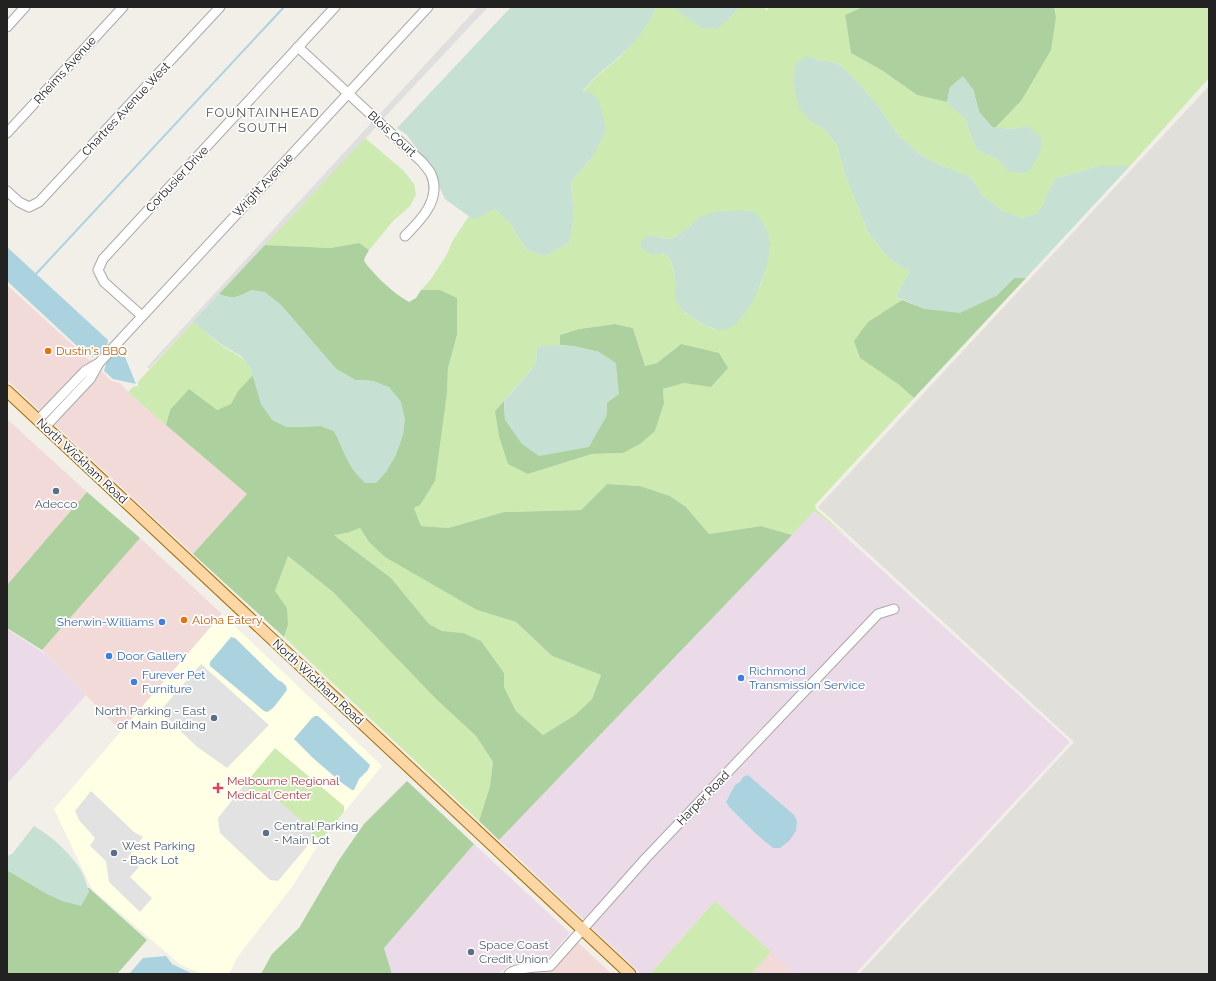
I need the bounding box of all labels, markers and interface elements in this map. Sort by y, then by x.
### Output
street label: Rheims Avenue [31,33,99,107]
street label: Chartres Avenue West [79,59,173,159]
district label: FOUNTAINHEAD SOUTH [206,105,320,135]
street label: Blois Court [365,108,419,160]
street label: Corbusier Drive [143,143,211,215]
street label: Wright Avenue [230,150,296,220]
place label: Dustin's BBQ [56,344,127,358]
marker: Dustin's BBQ [43,346,53,356]
street label: North Wickham Road [34,415,130,507]
marker: Adecco [51,486,61,496]
place label: Adecco [35,497,77,511]
place label: Aloha Eatery [192,613,263,627]
place label: Sherwin-Williams [57,615,154,629]
marker: Aloha Eatery [179,615,189,625]
marker: Sherwin-Williams [157,617,167,627]
street label: North Wickham Road [270,636,366,728]
place label: Door Gallery [117,649,187,663]
marker: Door Gallery [104,651,114,661]
place label: Richmond Transmission Service [749,664,865,692]
place label: Furever Pet Furniture [142,668,205,696]
marker: Richmond Transmission Service [736,673,746,683]
marker: Furever Pet Furniture [129,677,139,687]
place label: North Parking - East of Main Building [95,704,206,732]
marker: North Parking - East of Main Building [209,713,219,723]
street label: Harper Road [674,768,732,828]
place label: Melbourne Regional Medical Center [227,774,340,802]
marker: Melbourne Regional Medical Center [212,782,224,794]
place label: Central Parking - Main Lot [274,819,358,847]
marker: Central Parking - Main Lot [261,828,271,838]
place label: West Parking - Back Lot [122,839,195,867]
marker: West Parking - Back Lot [109,848,119,858]
place label: Space Coast Credit Union [479,938,549,966]
marker: Space Coast Credit Union [466,947,476,957]

